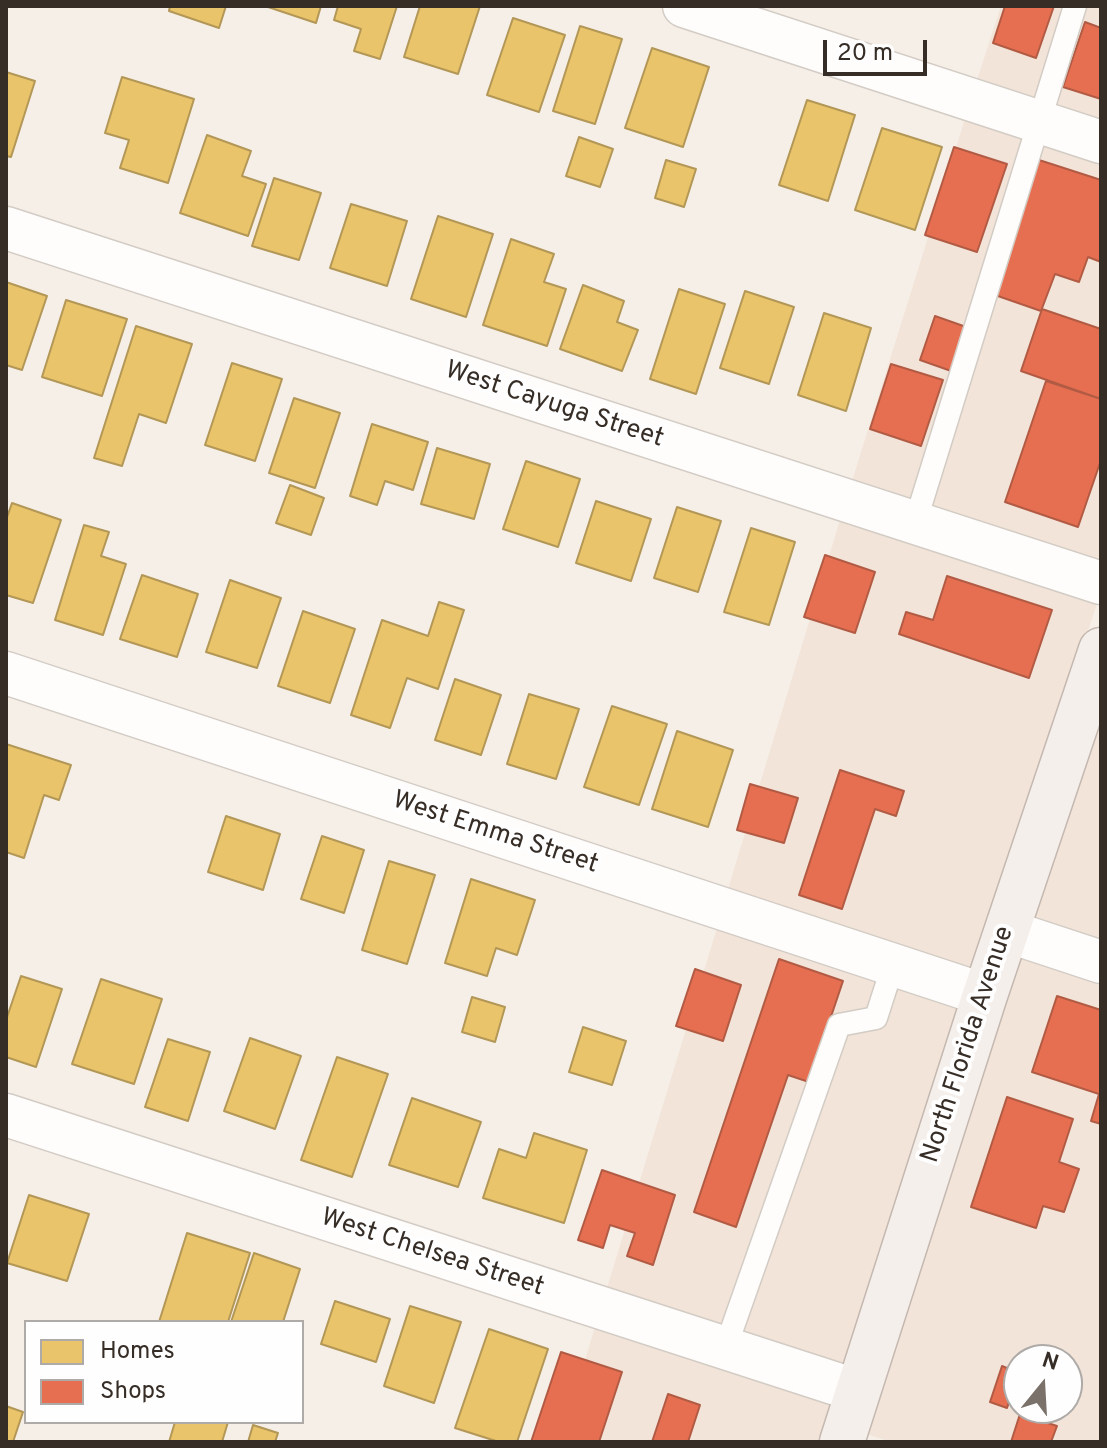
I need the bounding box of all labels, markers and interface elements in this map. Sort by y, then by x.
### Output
scale bar [827,24,931,74]
text: 20 m [837,39,893,69]
street label: West Cayuga Street [441,356,667,456]
street label: West Emma Street [388,786,602,882]
street label: North Florida Avenue [916,923,1022,1167]
street label: West Chelsea Street [317,1203,547,1305]
legend [24,1320,304,1424]
text: Homes [100,1337,175,1367]
north arrow [1003,1344,1083,1424]
text: N [1038,1347,1062,1378]
text: Shops [100,1377,166,1407]

